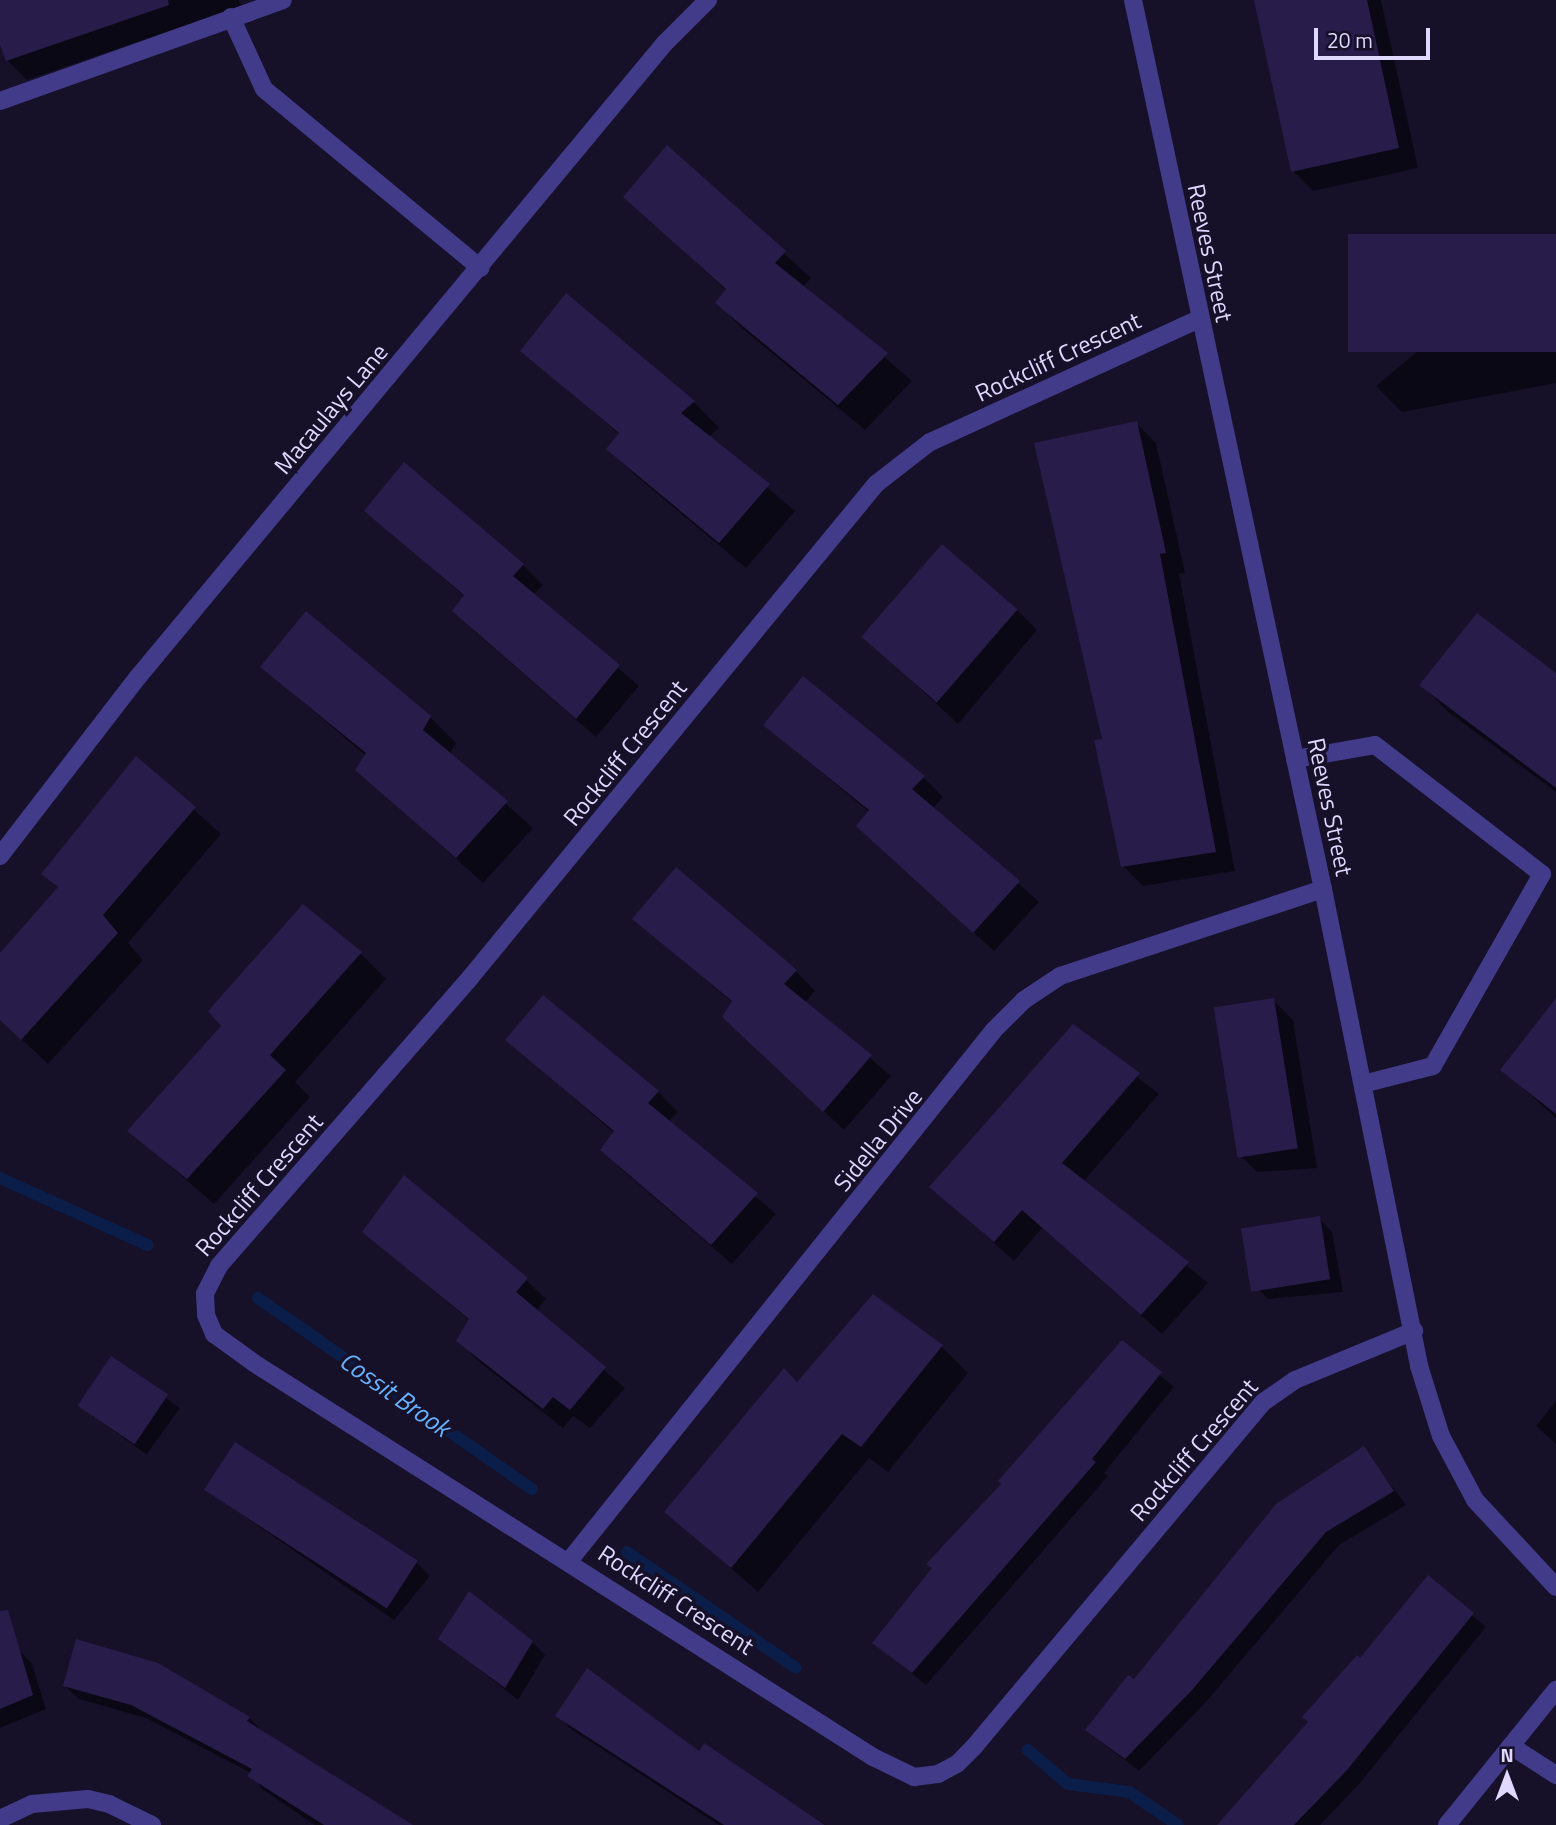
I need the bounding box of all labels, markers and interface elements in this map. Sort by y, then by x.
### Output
scale bar [1318,14,1434,58]
text: 20 m [1327,24,1373,56]
street label: Reeves Street [1181,181,1239,325]
street label: Rockcliff Crescent [971,306,1145,408]
street label: Macaulays Lane [268,338,394,480]
street label: Rockcliff Crescent [557,674,693,832]
street label: Reeves Street [1301,735,1359,879]
street label: Sidella Drive [828,1083,928,1197]
street label: Rockcliff Crescent [189,1108,329,1262]
water label: Cossit Brook [334,1345,456,1443]
street label: Rockcliff Crescent [1124,1373,1264,1527]
street label: Rockcliff Crescent [593,1539,759,1661]
text: N [1500,1740,1514,1769]
north arrow [1472,1741,1542,1811]

